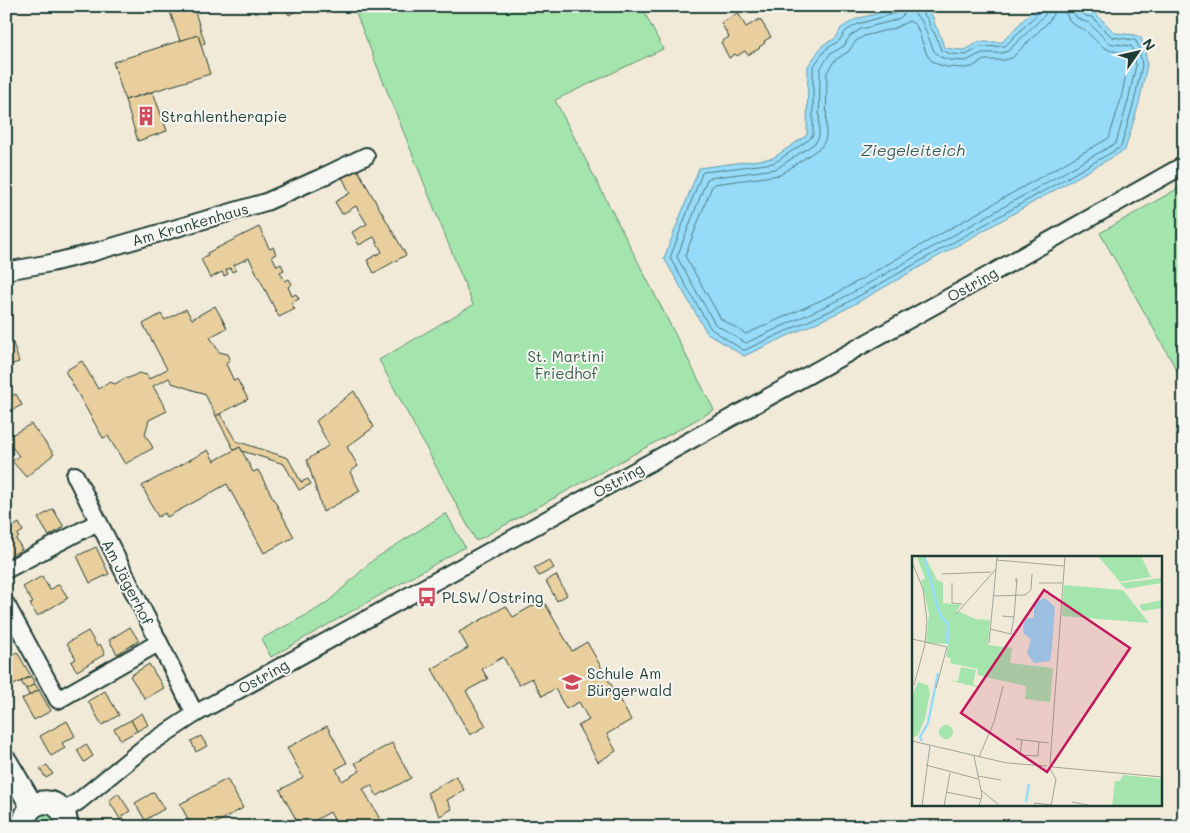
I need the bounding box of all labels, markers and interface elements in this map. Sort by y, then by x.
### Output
north arrow [1112,28,1162,78]
text: N [1138,35,1160,54]
building icon: Strahlentherapie [135,105,157,127]
place label: Strahlentherapie [161,106,287,126]
water label: Ziegeleiteich [861,139,965,160]
street label: Am Krankenhaus [129,198,251,250]
street label: Ostring [943,262,1001,306]
park label: St. Martini Friedhof [527,346,605,383]
street label: Ostring [589,458,647,502]
street label: Am Jägerhof [98,536,159,629]
inset map [912,556,1162,806]
bus stop icon: PLSW/Ostring [416,586,438,608]
place label: PLSW/Ostring [442,587,544,607]
street label: Ostring [234,654,292,698]
place label: Schule Am Bürgerwald [587,663,672,700]
school or university icon: Schule Am Bürgerwald [561,671,583,693]

